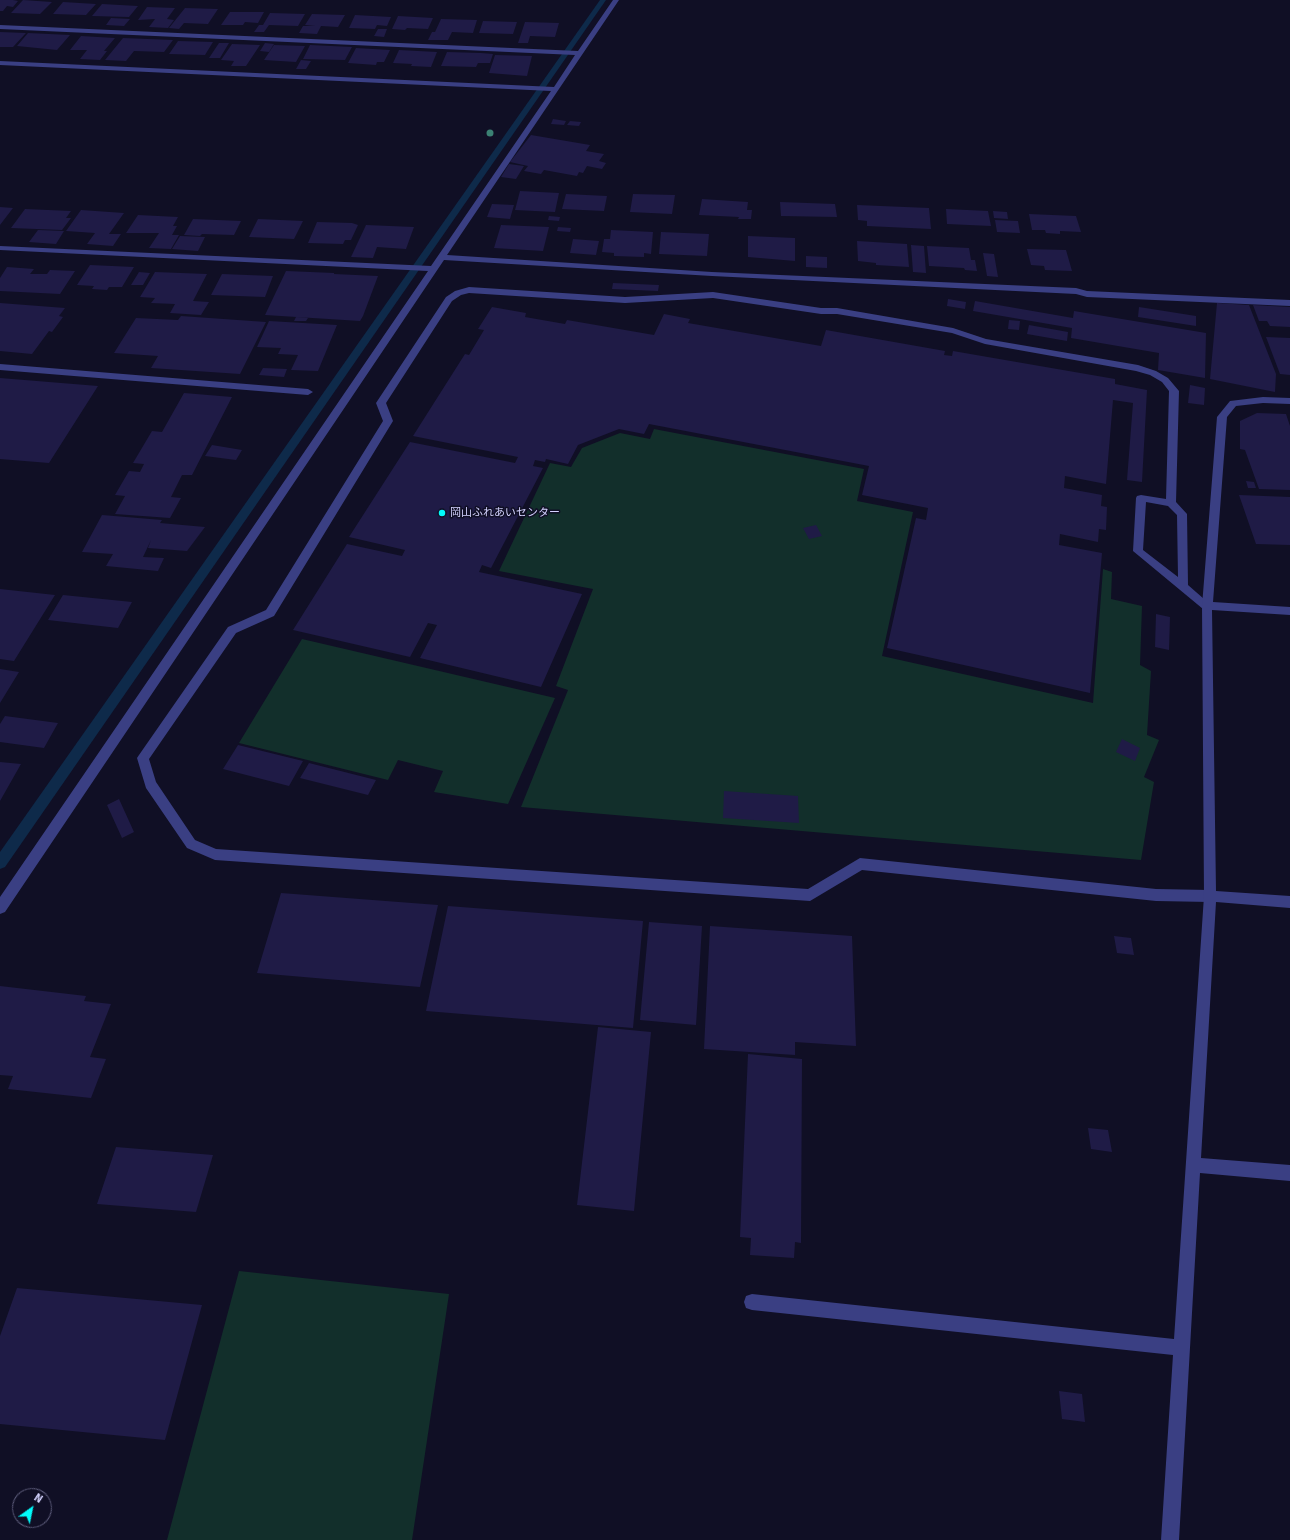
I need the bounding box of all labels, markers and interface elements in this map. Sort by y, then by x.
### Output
place label: 岡山ふれあいセンター [450,506,560,520]
marker: 岡山ふれあいセンター [437,508,447,518]
north arrow [12,1488,52,1528]
text: N [32,1491,45,1506]

